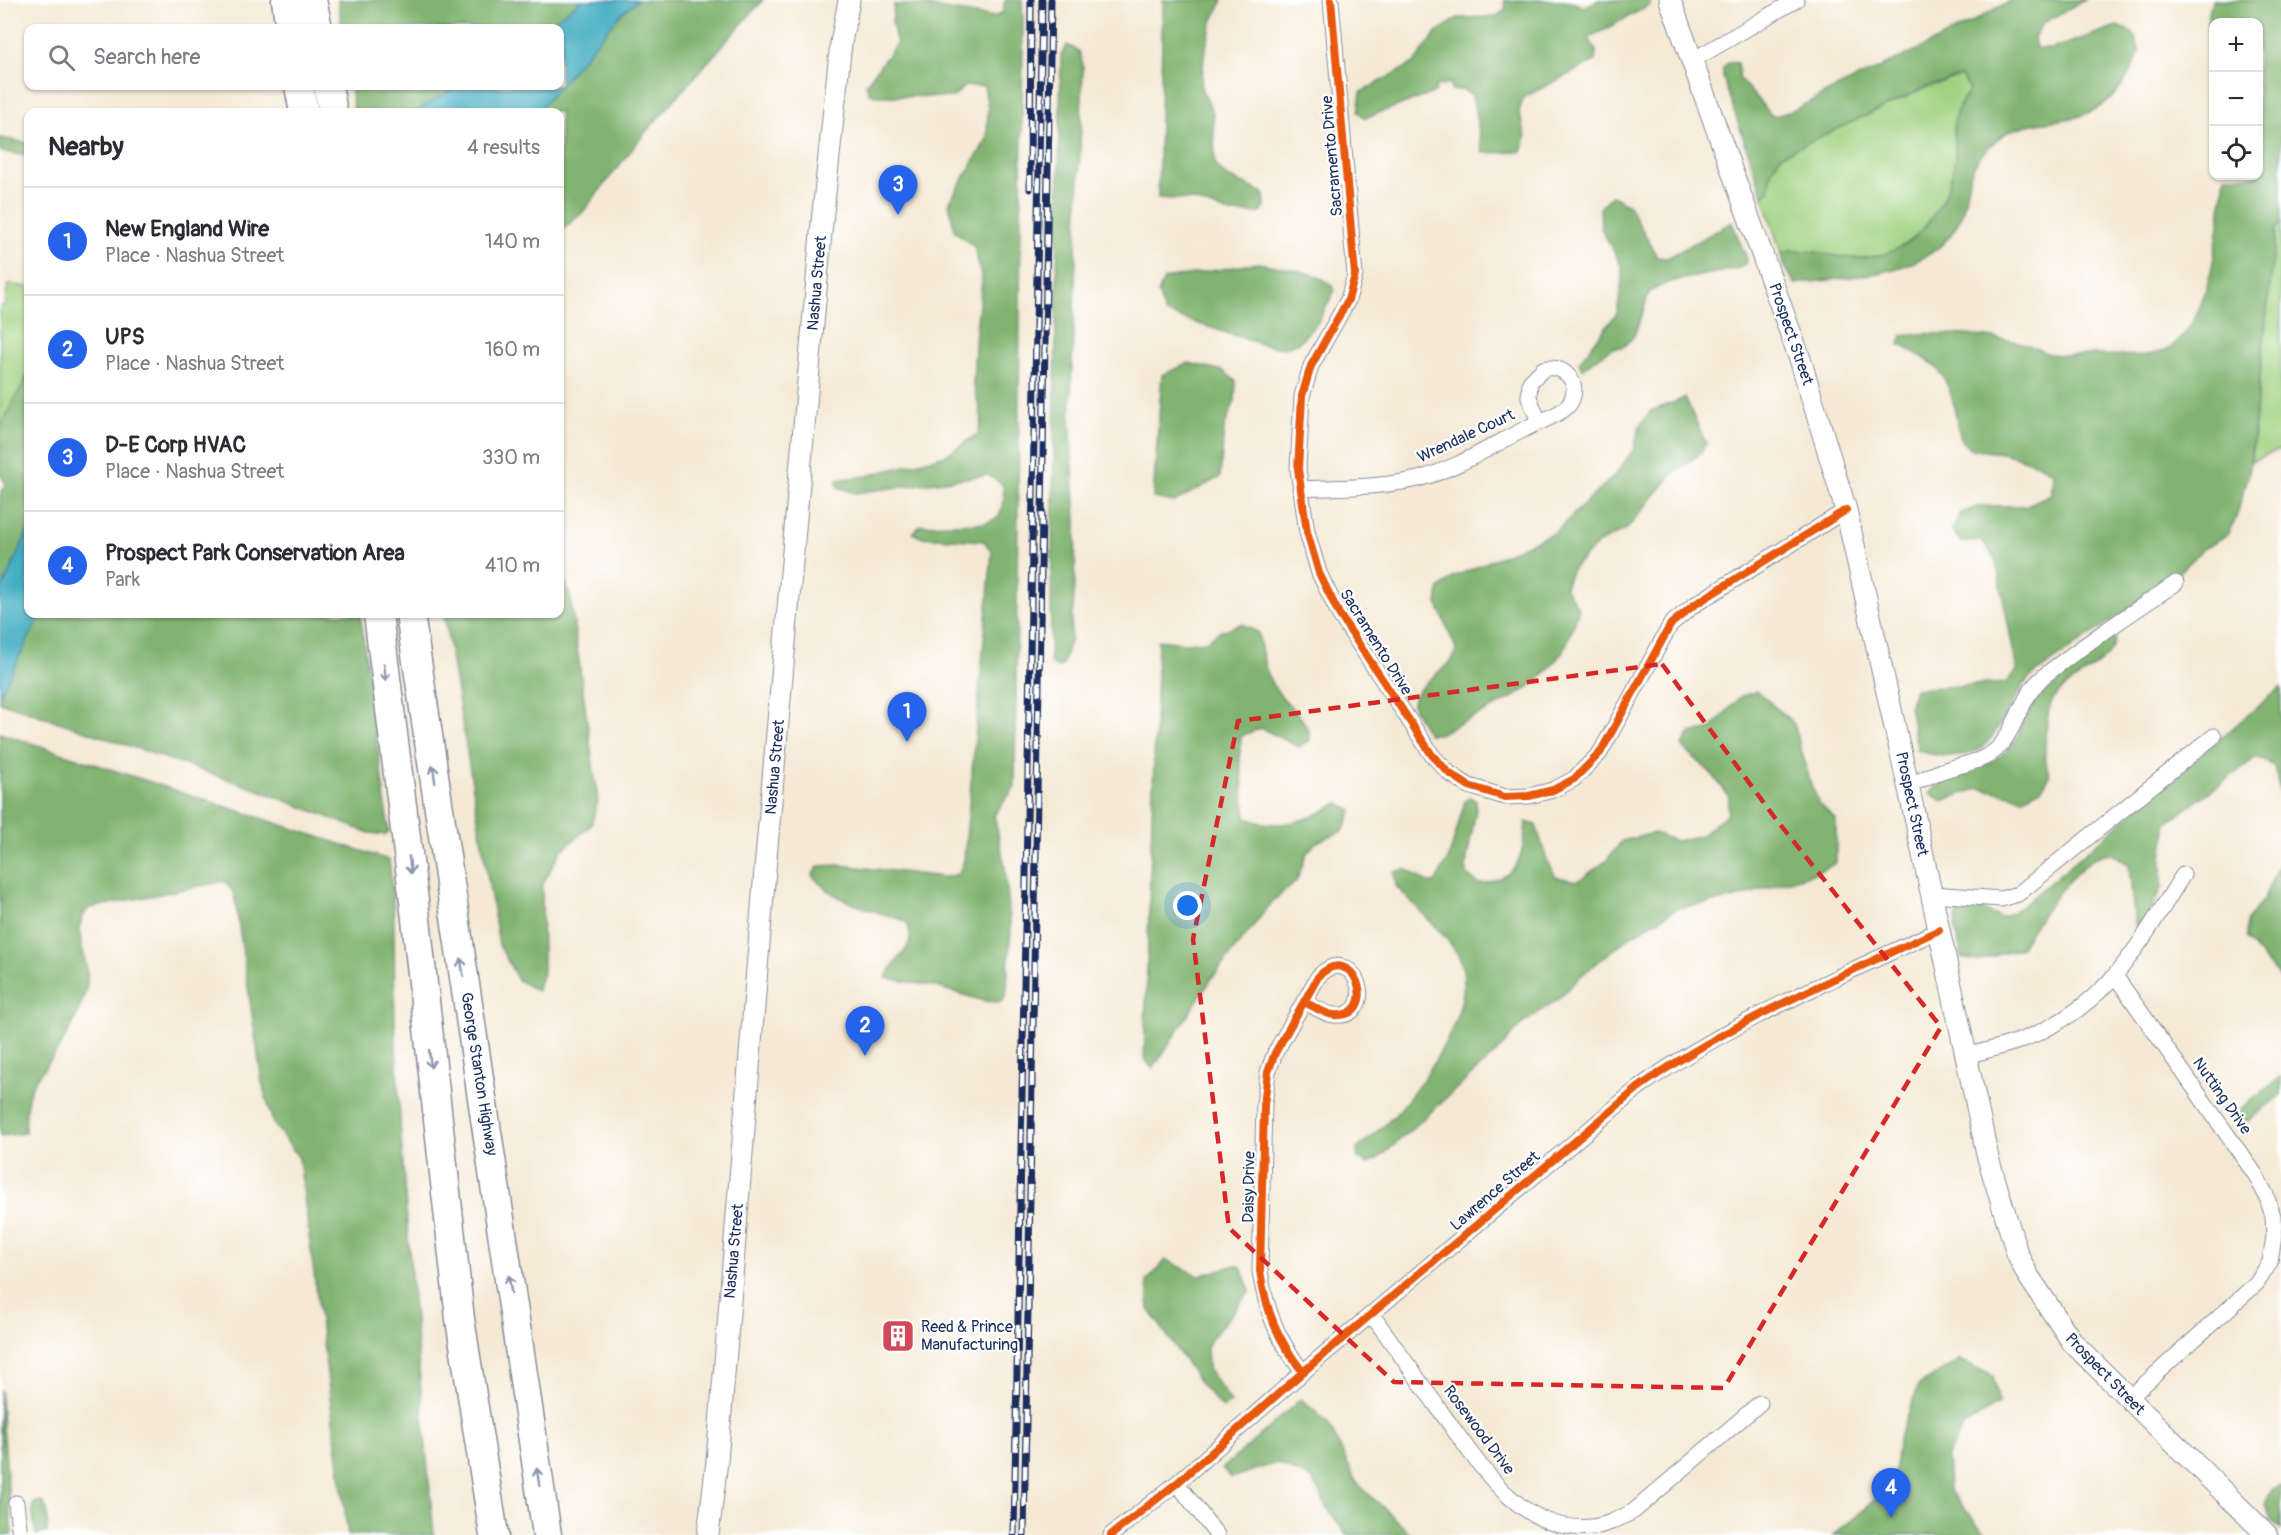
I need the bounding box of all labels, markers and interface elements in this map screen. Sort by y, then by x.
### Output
map controls [2209,18,2263,180]
button: + [2209,18,2263,72]
search box [24,24,564,90]
icon: search [45,41,78,74]
text: Search here [93,43,200,71]
button: − [2209,72,2263,126]
street label: Sacramento Drive [1317,95,1347,217]
button: locate [2209,126,2263,180]
text: Nearby [48,131,124,163]
text: 4 results [467,135,540,160]
pin: 3 [878,166,918,215]
text: New England Wire [105,215,269,243]
text: 1 [64,229,71,254]
text: 140 m [485,229,540,254]
street label: Nashua Street [803,234,831,331]
text: Place · Nashua Street [105,243,284,268]
street label: Prospect Street [1764,280,1818,388]
text: UPS [105,323,145,351]
text: 2 [62,337,73,362]
text: 160 m [485,337,540,362]
text: Place · Nashua Street [105,351,284,376]
street label: Wrendale Court [1414,405,1518,467]
text: D-E Corp HVAC [105,431,246,459]
text: 3 [62,445,73,470]
text: 330 m [482,445,540,470]
text: Place · Nashua Street [105,459,284,484]
text: Prospect Park Conservation Area [105,539,405,567]
text: 4 [62,553,73,578]
text: 410 m [485,553,540,578]
text: Park [105,567,140,592]
street label: Sacramento Drive [1335,585,1417,699]
one-way arrow [380,661,391,681]
pin: 1 [888,692,926,742]
street label: Nashua Street [761,718,789,815]
street label: Prospect Street [1891,750,1933,859]
one-way arrow [428,765,439,784]
one-way arrow [404,855,415,874]
your location [1173,891,1202,920]
one-way arrow [457,957,468,977]
street label: George Stanton Highway [456,991,502,1157]
pin: 2 [846,1006,884,1056]
one-way arrow [425,1048,436,1068]
street label: Nutting Drive [2188,1054,2256,1138]
street label: Lawrence Street [1446,1146,1544,1235]
street label: Daisy Drive [1238,1151,1260,1223]
street label: Nashua Street [720,1202,748,1299]
one-way arrow [504,1275,515,1295]
place label: Reed & Prince Manufacturing [921,1317,1018,1355]
building icon: Reed & Prince Manufacturing [880,1318,916,1354]
street label: Prospect Street [2061,1329,2150,1420]
street label: Rosewood Drive [1439,1382,1519,1479]
one-way arrow [533,1468,544,1488]
pin: 4 [1872,1468,1910,1518]

